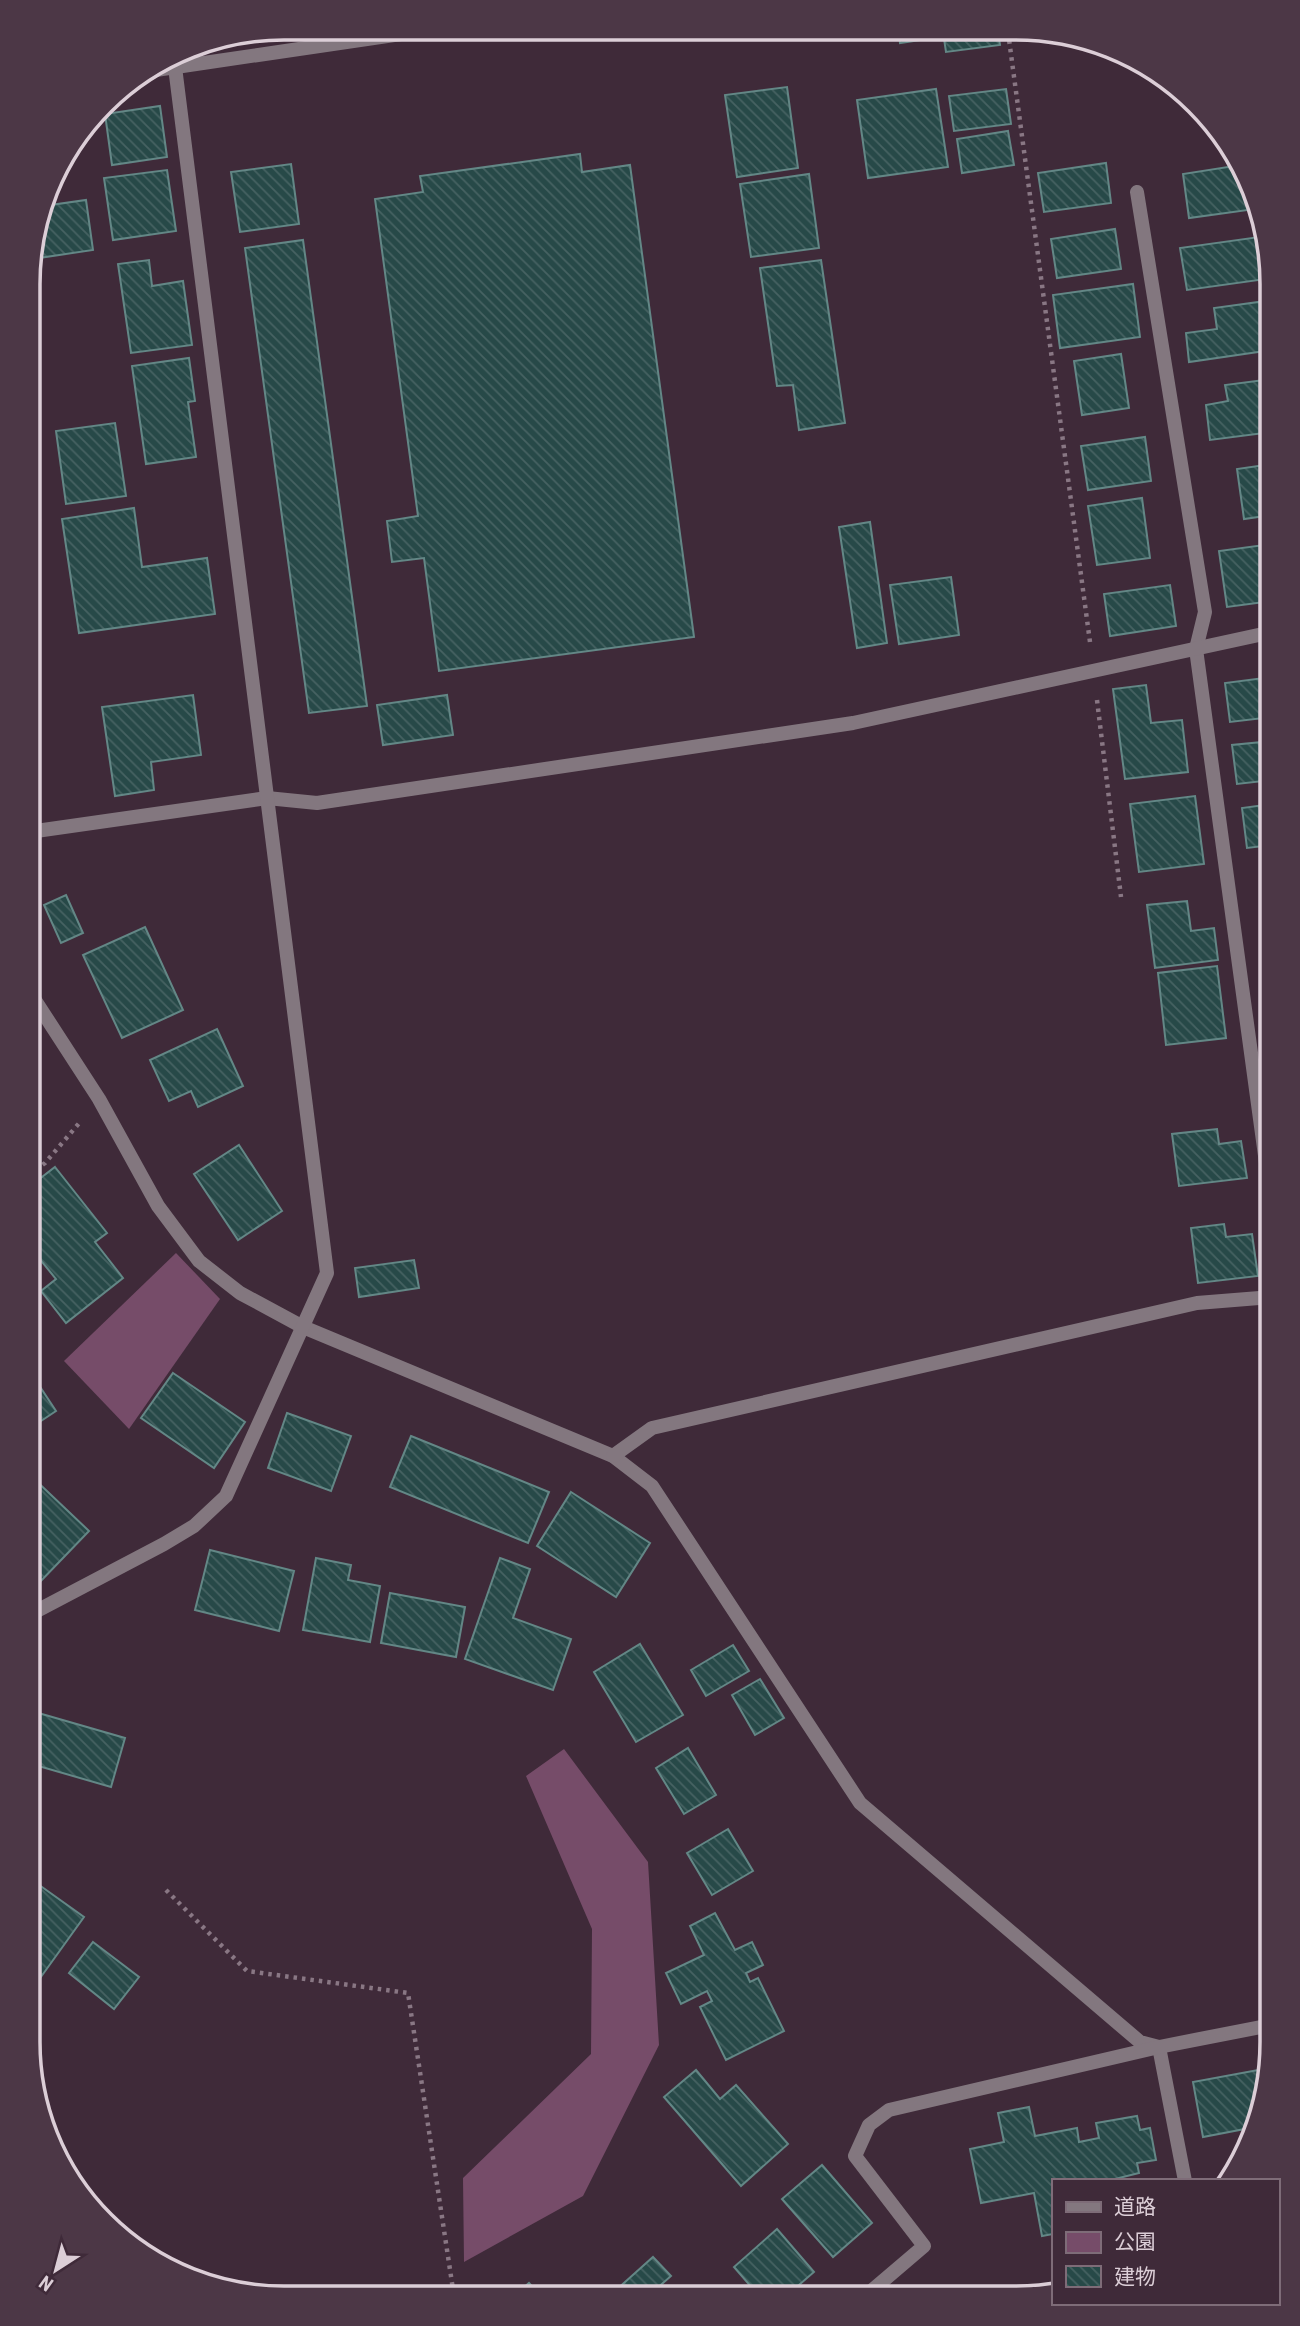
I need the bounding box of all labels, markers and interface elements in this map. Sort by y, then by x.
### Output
legend [1052,2179,1279,2305]
text: 道路 [1114,2195,1156,2219]
text: 公園 [1114,2230,1156,2254]
north arrow [21,2235,91,2305]
text: 建物 [1114,2265,1156,2289]
text: N [35,2271,58,2296]

